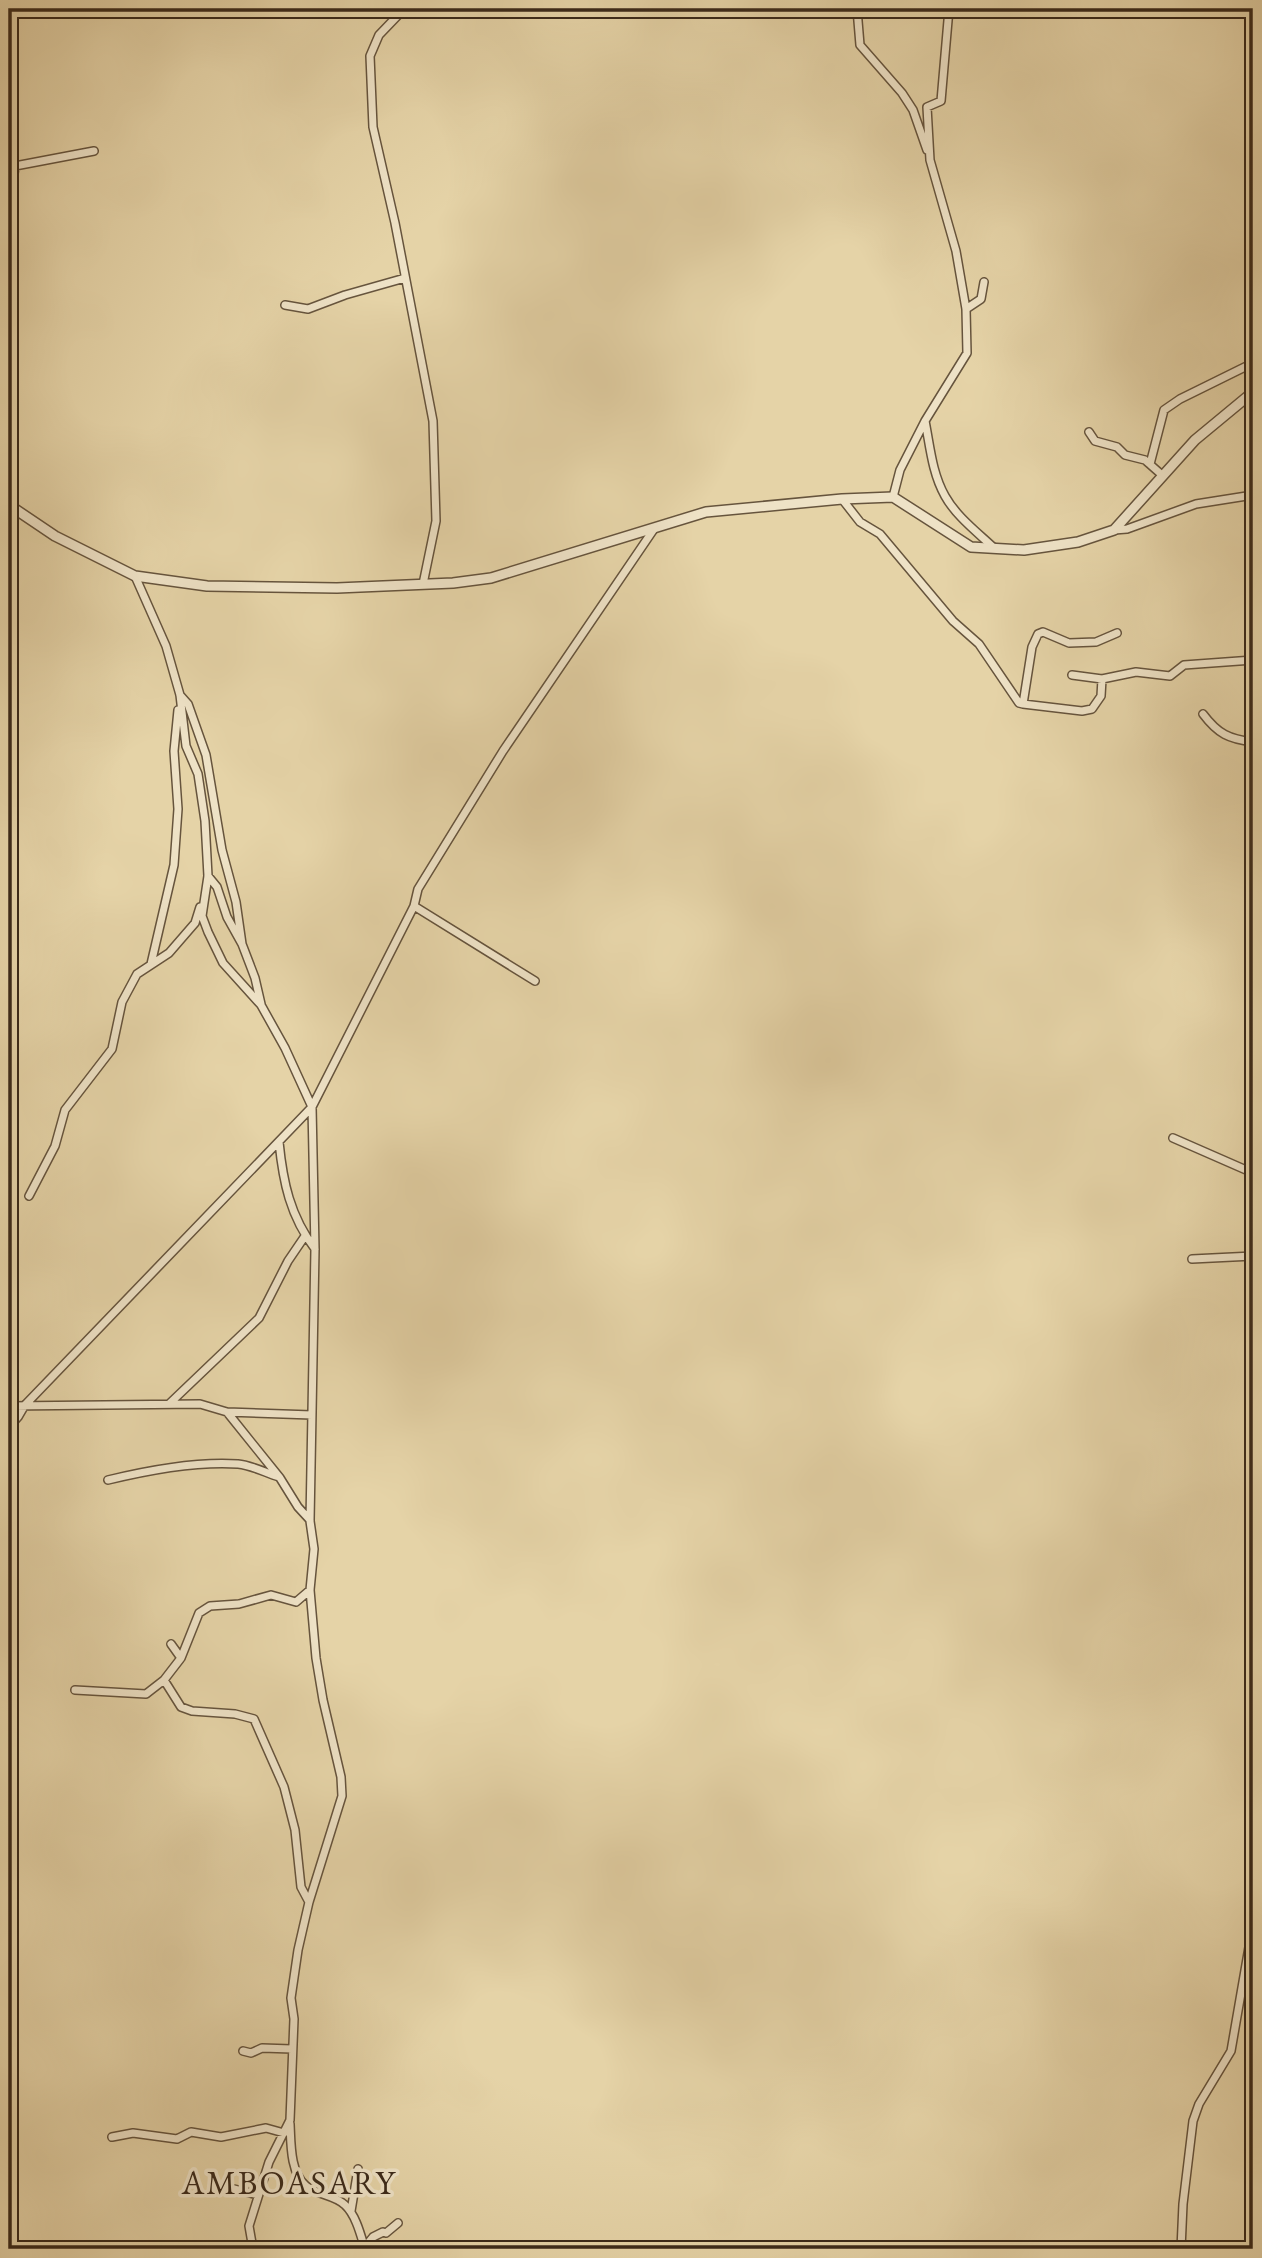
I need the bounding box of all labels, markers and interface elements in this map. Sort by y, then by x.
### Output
district label: AMBOASARY [180,2161,397,2204]

